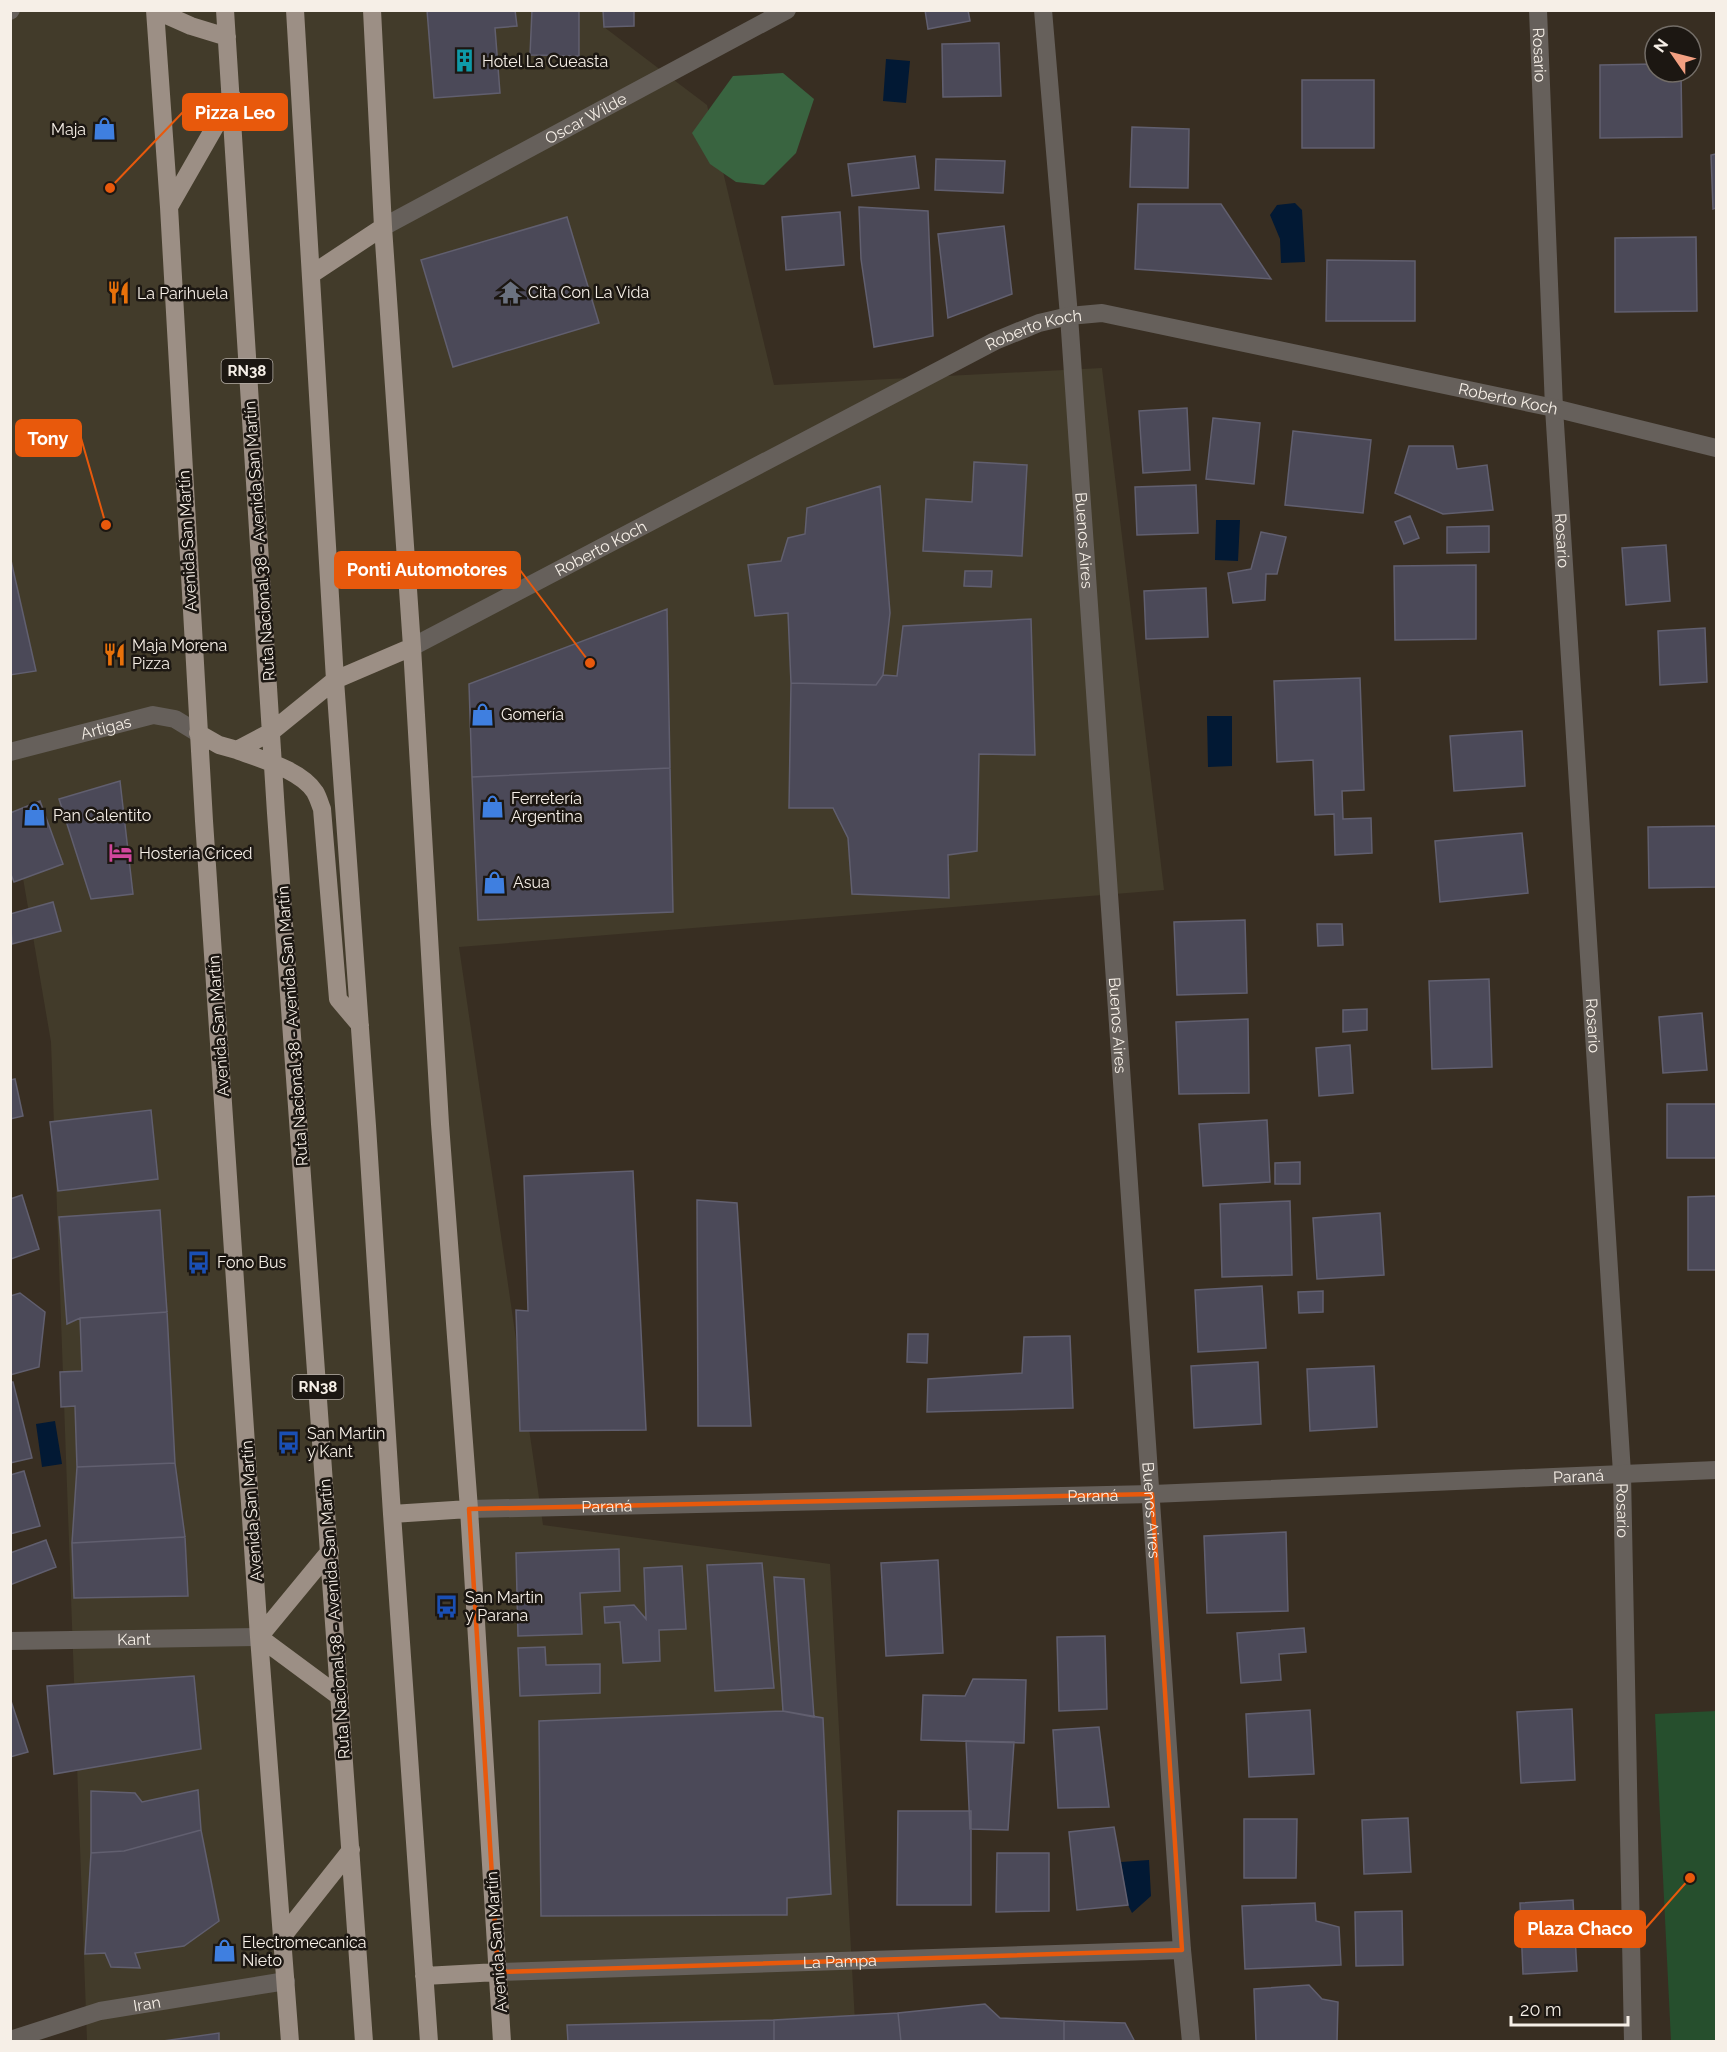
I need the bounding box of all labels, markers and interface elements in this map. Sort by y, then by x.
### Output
north arrow [1643,24,1703,84]
street label: Rosario [1529,27,1550,83]
text: N [1650,35,1672,56]
building icon: Hotel La Cueasta [451,48,477,74]
place label: Hotel La Cueasta [482,52,608,71]
street label: Oscar Wilde [542,89,630,148]
callout: Pizza Leo [183,94,287,130]
text: Pizza Leo [195,102,275,123]
shop icon: Maja [91,116,117,142]
place label: Maja [51,120,86,139]
temple icon: Cita Con La Vida [497,279,523,305]
restaurant icon: La Parihuela [106,280,132,306]
place label: Cita Con La Vida [528,283,649,302]
place label: La Parihuela [137,284,228,303]
street label: Roberto Koch [982,306,1083,354]
road number: RN38 [222,359,272,383]
street label: Roberto Koch [1457,379,1559,419]
street label: Ruta Nacional 38 - Avenida San Martín [240,400,279,682]
callout: Tony [16,420,81,456]
text: Tony [28,428,69,449]
street label: Avenida San Martín [174,470,201,612]
street label: Buenos Aires [1071,492,1097,589]
street label: Rosario [1551,512,1573,568]
street label: Roberto Koch [552,517,650,580]
callout: Ponti Automotores [335,552,520,588]
text: Ponti Automotores [347,559,507,580]
place label: Maja Morena Pizza [132,636,227,673]
restaurant icon: Maja Morena Pizza [101,641,127,667]
shop icon: Gomería [470,701,496,727]
place label: Gomería [501,705,564,724]
street label: Artigas [79,712,134,743]
place label: Ferretería Argentina [511,789,583,826]
shop icon: Ferretería Argentina [480,794,506,820]
shop icon: Pan Calentito [22,802,48,828]
place label: Pan Calentito [53,806,151,825]
hotel icon: Hosteria Criced [108,840,134,866]
place label: Hosteria Criced [139,844,253,863]
shop icon: Asua [482,869,508,895]
place label: Asua [513,873,550,892]
street label: Ruta Nacional 38 - Avenida San Martín [273,885,312,1167]
street label: Avenida San Martín [204,955,233,1097]
street label: Buenos Aires [1105,976,1130,1074]
street label: Rosario [1582,997,1604,1053]
bus stop icon: Fono Bus [186,1249,212,1275]
place label: Fono Bus [217,1253,287,1272]
road number: RN38 [292,1375,344,1399]
place label: San Martin y Kant [307,1424,385,1461]
bus stop icon: San Martin y Kant [276,1429,302,1455]
street label: Avenida San Martín [237,1440,266,1582]
street label: Buenos Aires [1138,1461,1164,1559]
street label: Paraná [1553,1466,1604,1487]
street label: Ruta Nacional 38 - Avenida San Martín [315,1478,354,1760]
street label: Rosario [1612,1483,1632,1538]
street label: Paraná [1067,1486,1119,1506]
street label: Paraná [581,1496,633,1517]
place label: San Martin y Parana [465,1588,543,1625]
bus stop icon: San Martin y Parana [434,1593,460,1619]
street label: Kant [117,1630,152,1649]
street label: Avenida San Martín [482,1871,511,2013]
callout: Plaza Chaco [1515,1911,1645,1947]
text: Plaza Chaco [1527,1918,1633,1939]
place label: Electromecanica Nieto [242,1933,366,1970]
shop icon: Electromecanica Nieto [211,1938,237,1964]
street label: La Pampa [803,1951,877,1972]
scale bar [1511,1989,1628,2027]
street label: Iran [132,1992,162,2016]
text: 20 m [1520,1999,1562,2020]

